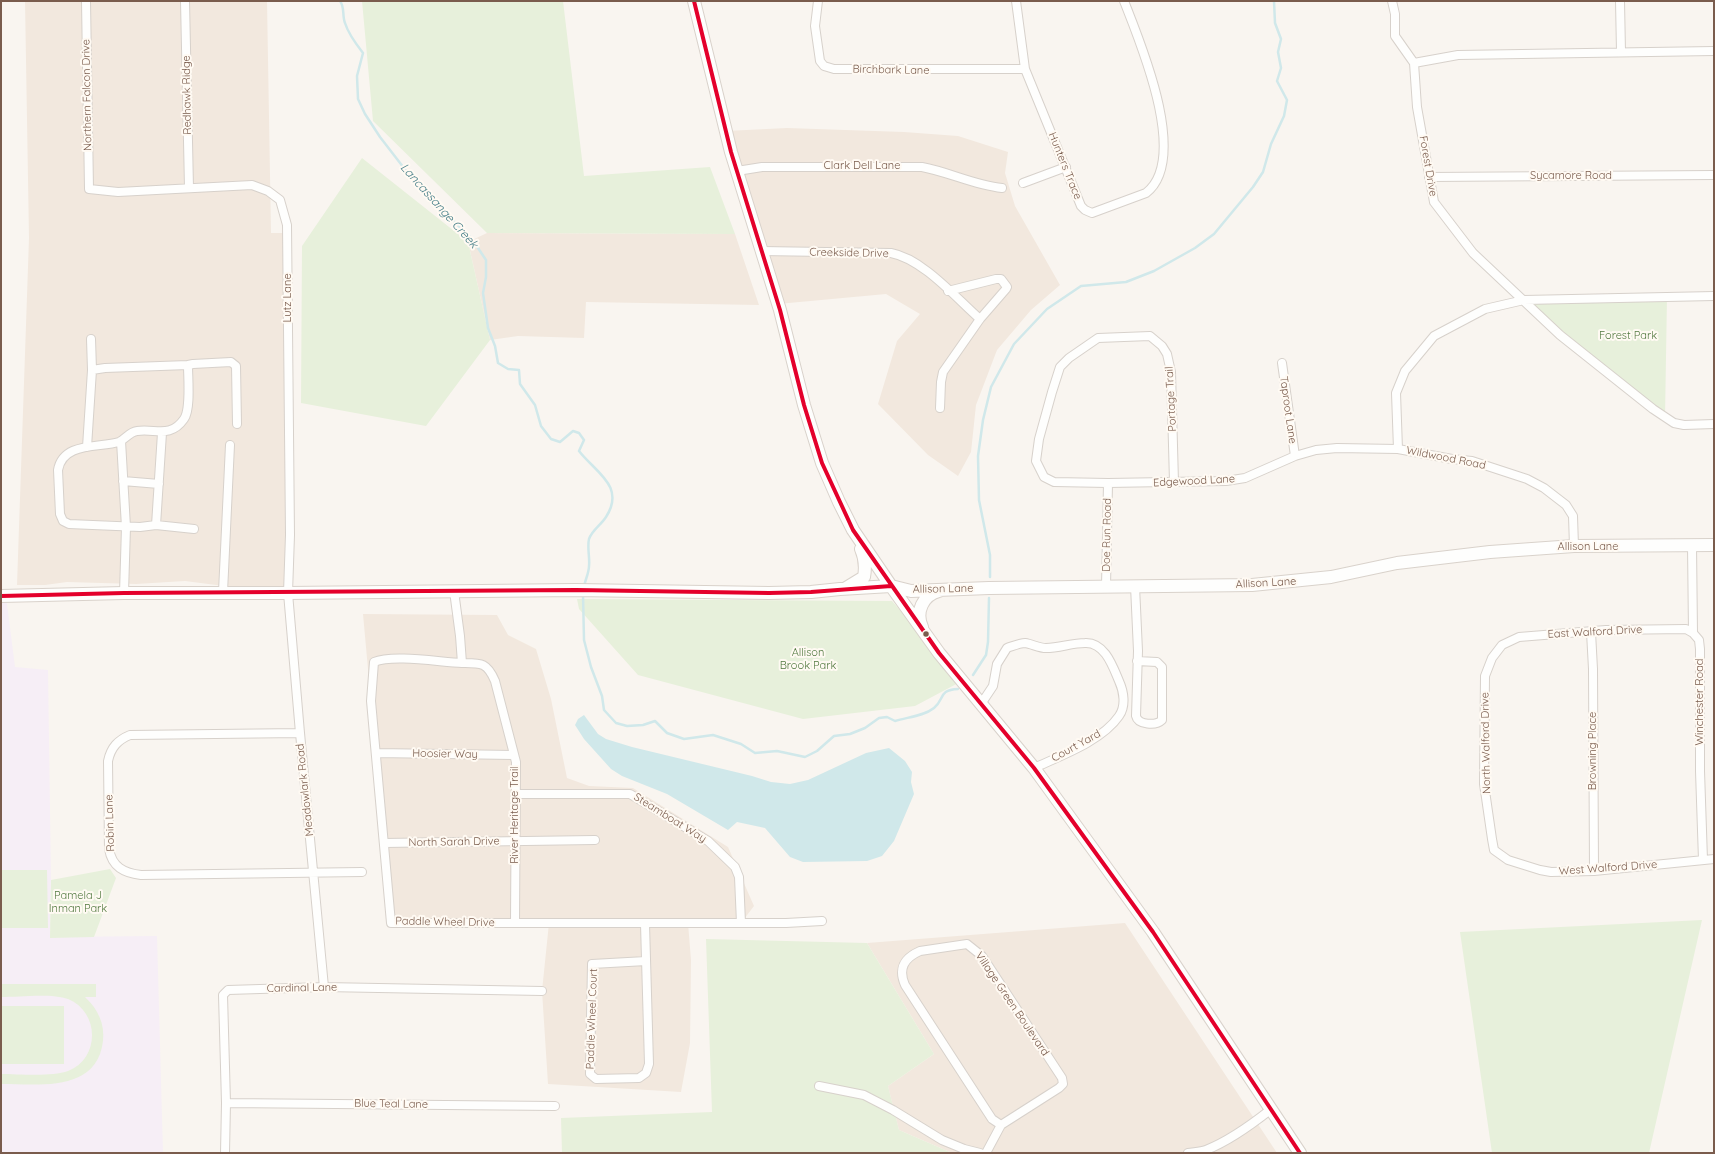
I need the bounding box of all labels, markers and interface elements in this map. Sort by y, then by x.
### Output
street label: Northern Falcon Drive [79,39,95,151]
street label: Redhawk Ridge [180,55,194,135]
street label: Birchbark Lane [852,63,930,77]
street label: Hunters Trace [1045,130,1085,202]
street label: Forest Drive [1416,135,1440,197]
street label: Clark Dell Lane [824,159,900,173]
water label: Lancassange Creek [397,161,481,251]
street label: Sycamore Road [1530,169,1612,183]
street label: Creekside Drive [809,246,889,260]
street label: Lutz Lane [281,273,295,323]
park label: Forest Park [1599,329,1657,343]
street label: Portage Trail [1163,366,1179,432]
street label: Taproot Lane [1277,375,1299,445]
street label: Wildwood Road [1405,444,1487,472]
street label: Edgewood Lane [1153,472,1235,490]
street label: Doe Run Road [1100,498,1114,572]
street label: Allison Lane [1558,540,1618,554]
street label: Allison Lane [1235,575,1297,591]
street label: Allison Lane [912,582,974,596]
street label: East Walford Drive [1547,623,1643,641]
unlabelled marker [921,629,931,639]
park label: Allison Brook Park [780,646,836,672]
street label: Winchester Road [1693,658,1707,746]
street label: North Walford Drive [1479,692,1493,794]
street label: Browning Place [1586,712,1600,790]
street label: Court Yard [1049,727,1103,765]
street label: Meadowlark Road [294,743,316,837]
street label: Hoosier Way [412,747,478,761]
street label: River Heritage Trail [508,766,522,864]
street label: Steamboat Way [631,790,709,846]
street label: Robin Lane [102,794,118,852]
street label: North Sarah Drive [408,835,500,849]
street label: West Walford Drive [1558,858,1658,878]
park label: Pamela J Inman Park [49,889,107,915]
street label: Paddle Wheel Drive [395,915,495,929]
street label: Village Green Boulevard [972,950,1052,1058]
street label: Paddle Wheel Court [584,968,600,1070]
street label: Cardinal Lane [267,981,337,995]
street label: Blue Teal Lane [354,1097,428,1111]

